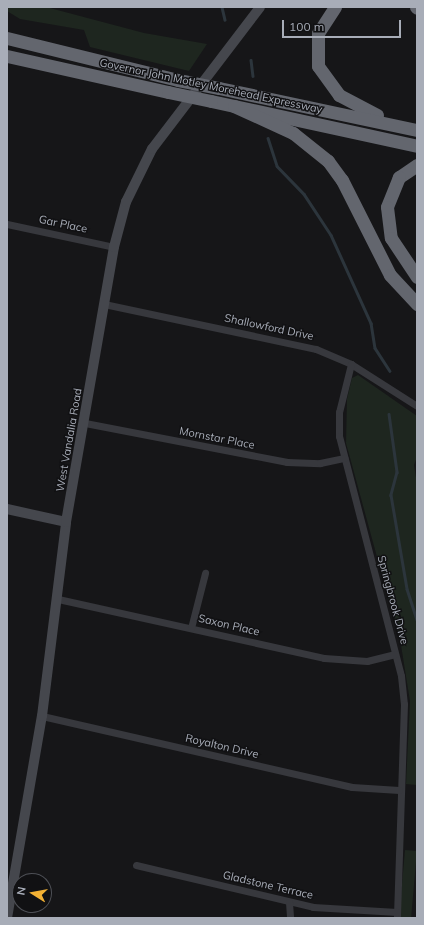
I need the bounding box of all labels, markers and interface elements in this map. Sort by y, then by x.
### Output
scale bar [284,12,403,38]
text: 100 m [289,19,324,34]
street label: Governor John Motley Morehead Expressway [98,56,324,116]
street label: Gar Place [38,212,88,236]
street label: Shallowford Drive [223,311,315,343]
street label: West Vandalia Road [53,387,85,493]
street label: Mornstar Place [178,424,256,452]
street label: Springbrook Drive [375,554,411,646]
street label: Saxon Place [197,612,261,638]
street label: Royalton Drive [184,731,260,761]
street label: Gladstone Terrace [222,868,314,902]
north arrow [12,873,52,913]
text: N [14,885,29,896]

